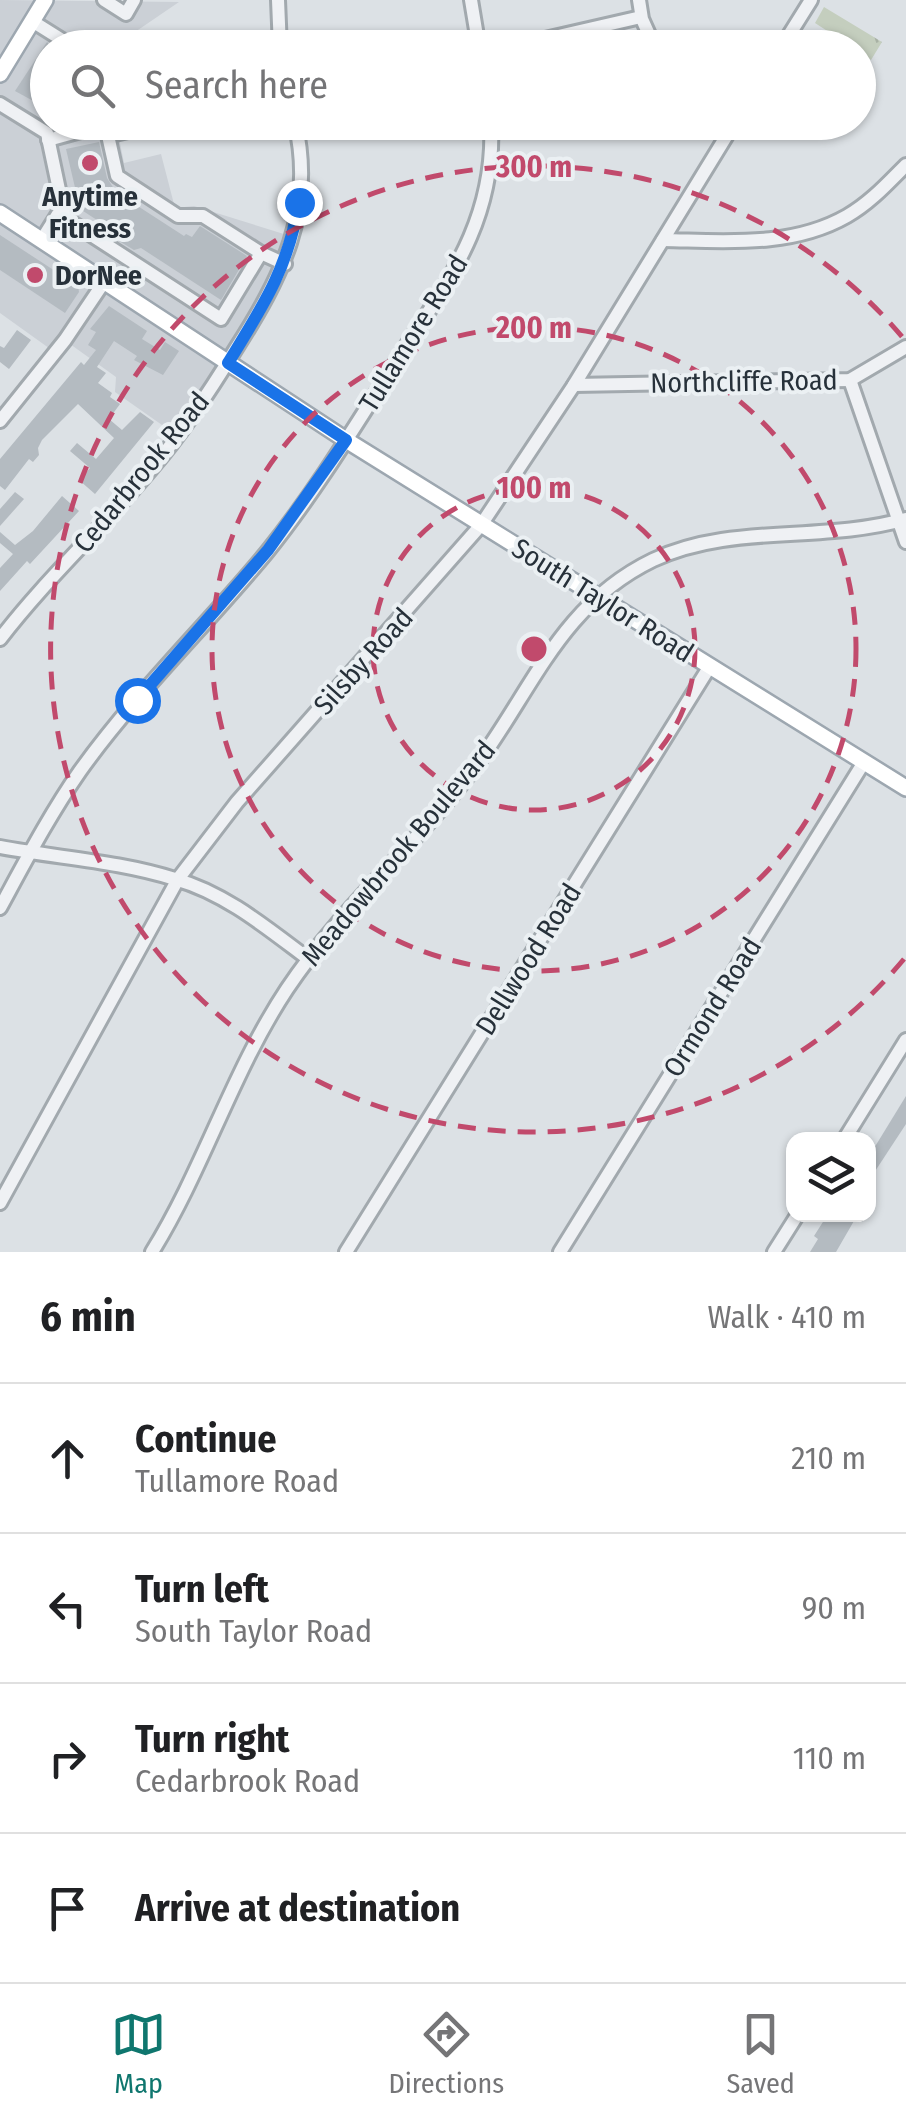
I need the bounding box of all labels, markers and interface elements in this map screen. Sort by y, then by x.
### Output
search box [30,30,876,140]
icon: search [65,58,120,113]
text: Search here [145,62,328,108]
text: 300 m [495,149,572,185]
marker: Anytime Fitness [79,152,101,174]
place label: Anytime Fitness [41,180,138,245]
route end [277,180,323,226]
street label: Tullamore Road [352,249,475,418]
place label: DorNee [55,259,142,292]
marker: DorNee [24,264,46,286]
text: 200 m [495,310,572,346]
street label: Northcliffe Road [650,363,838,400]
street label: Cedarbrook Road [67,385,216,559]
text: 100 m [497,470,571,506]
street label: South Taylor Road [506,531,699,669]
street label: Silsby Road [307,601,420,721]
centre of rings [516,631,552,667]
route start [115,678,161,724]
street label: Meadowbrook Boulevard [295,734,502,973]
street label: Dellwood Road [469,877,588,1041]
street label: Ormond Road [657,932,768,1083]
map controls [786,1132,876,1222]
button: layers [786,1132,876,1222]
text: 6 min [40,1292,136,1342]
text: Walk · 410 m [707,1298,866,1336]
text: Continue [135,1416,276,1462]
icon: ahead [40,1431,95,1486]
text: 210 m [791,1439,866,1477]
text: Tullamore Road [135,1462,339,1500]
text: Turn left [135,1566,269,1612]
icon: left [40,1581,95,1636]
text: 90 m [802,1589,866,1627]
text: South Taylor Road [135,1612,372,1650]
text: Turn right [135,1716,289,1762]
icon: right [40,1731,95,1786]
text: 110 m [793,1739,866,1777]
text: Cedarbrook Road [135,1762,360,1800]
icon: arrive [40,1881,95,1936]
text: Arrive at destination [135,1885,460,1931]
tab: Map [111,2007,166,2100]
tab: Directions [388,2007,504,2100]
tab: Saved [726,2007,795,2100]

